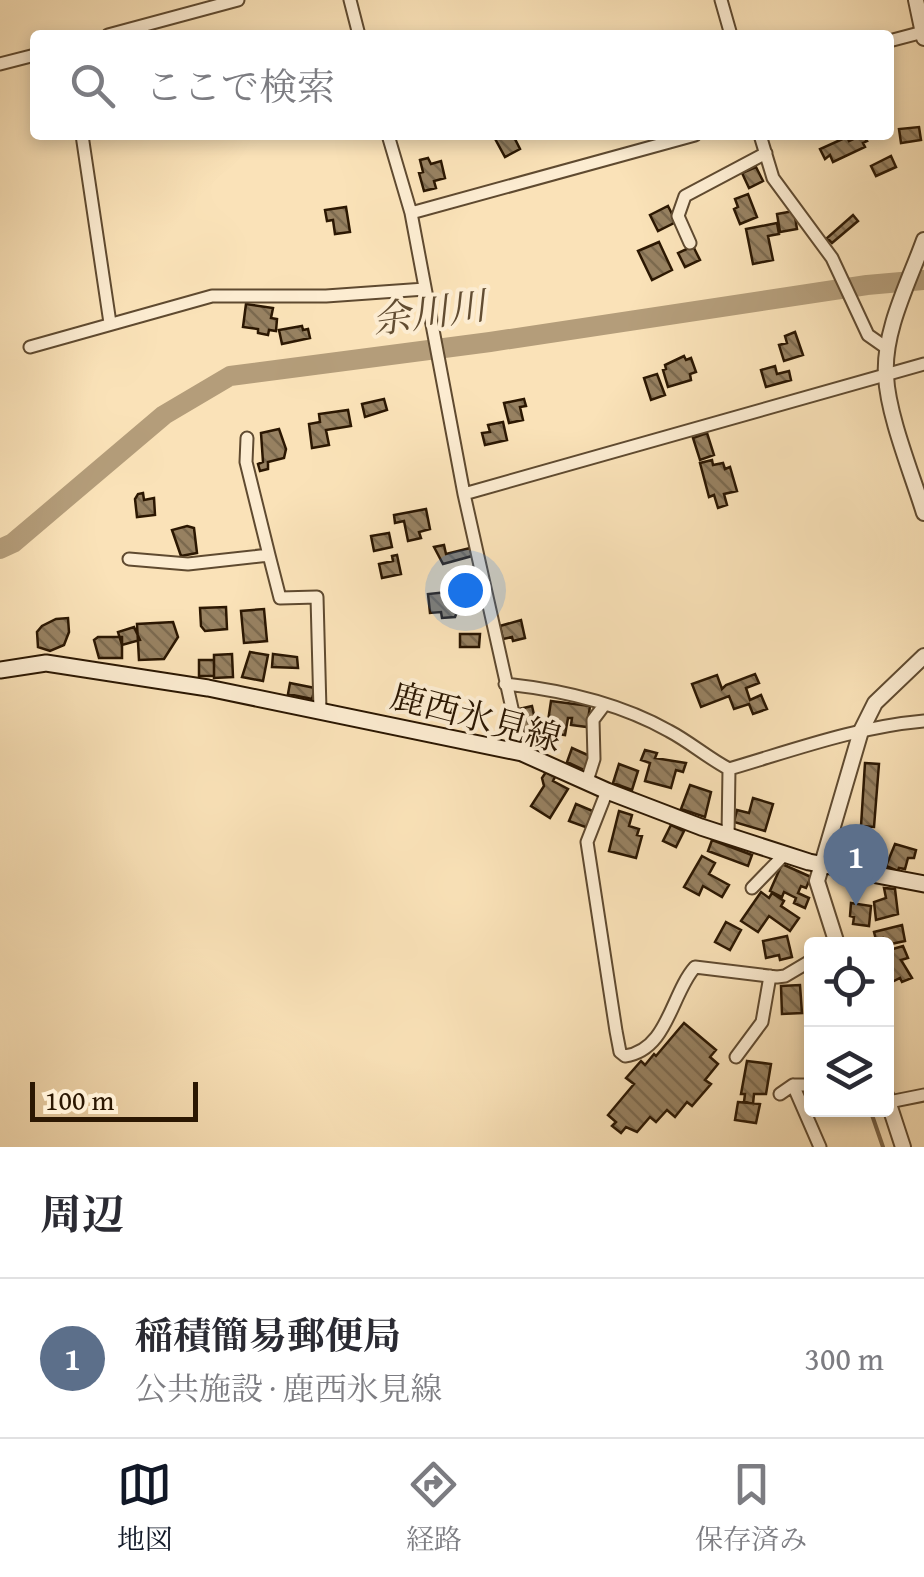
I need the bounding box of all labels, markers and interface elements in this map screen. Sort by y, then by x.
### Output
search box [30,30,894,140]
icon: search [65,58,120,113]
text: ここで検索 [145,58,335,114]
water label: 余川川 [369,276,493,348]
your location [440,565,491,616]
street label: 鹿西氷見線 [385,669,567,764]
pin: 1 [824,824,888,906]
map controls [804,937,894,1117]
button: locate [804,937,894,1027]
button: layers [804,1027,894,1117]
scale bar [30,1077,198,1122]
text: 100 m [45,1079,114,1120]
text: 周辺 [40,1183,124,1244]
text: 稲積簡易郵便局 [135,1307,401,1363]
text: 1 [64,1335,81,1382]
text: 300 m [805,1335,884,1382]
text: 公共施設 · 鹿西氷見線 [135,1365,442,1412]
tab: 地図 [117,1457,173,1559]
tab: 経路 [406,1457,462,1559]
tab: 保存済み [695,1457,807,1559]

